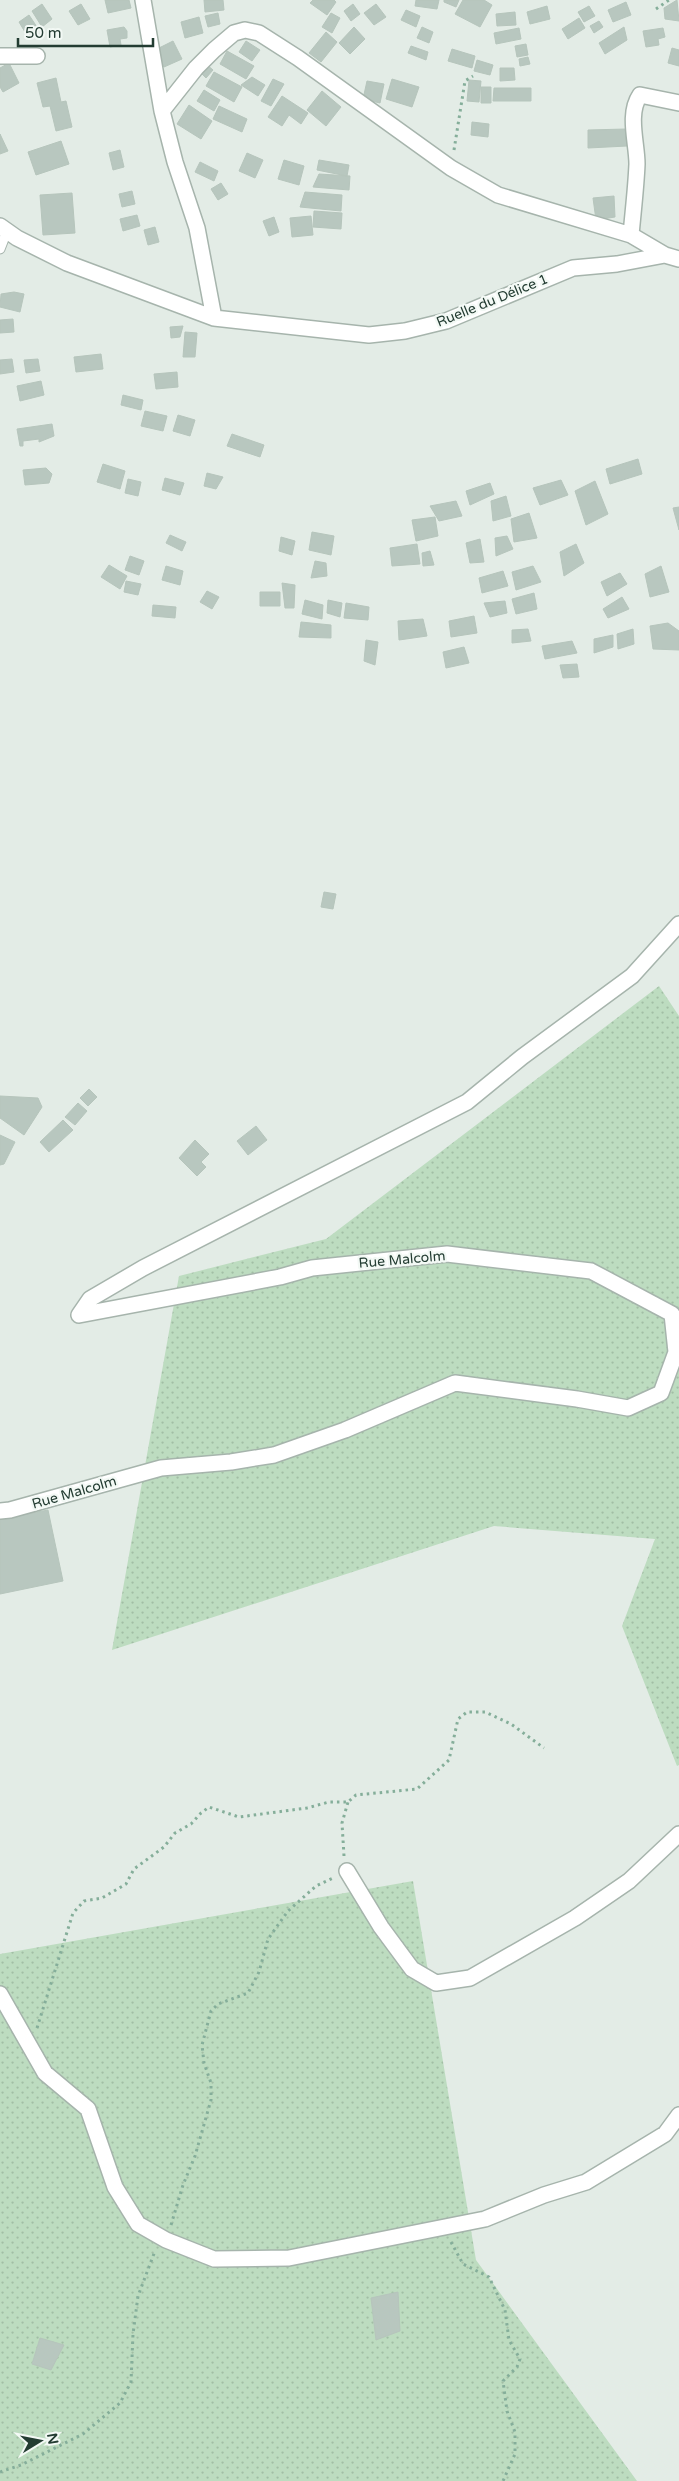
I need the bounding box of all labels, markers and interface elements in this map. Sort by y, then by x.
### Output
scale bar [18,15,152,47]
text: 50 m [25,24,62,42]
street label: Ruelle du Délice 1 [434,270,550,331]
street label: Rue Malcolm [358,1247,446,1272]
street label: Rue Malcolm [30,1472,118,1513]
north arrow [15,2416,65,2466]
text: N [43,2432,62,2446]

